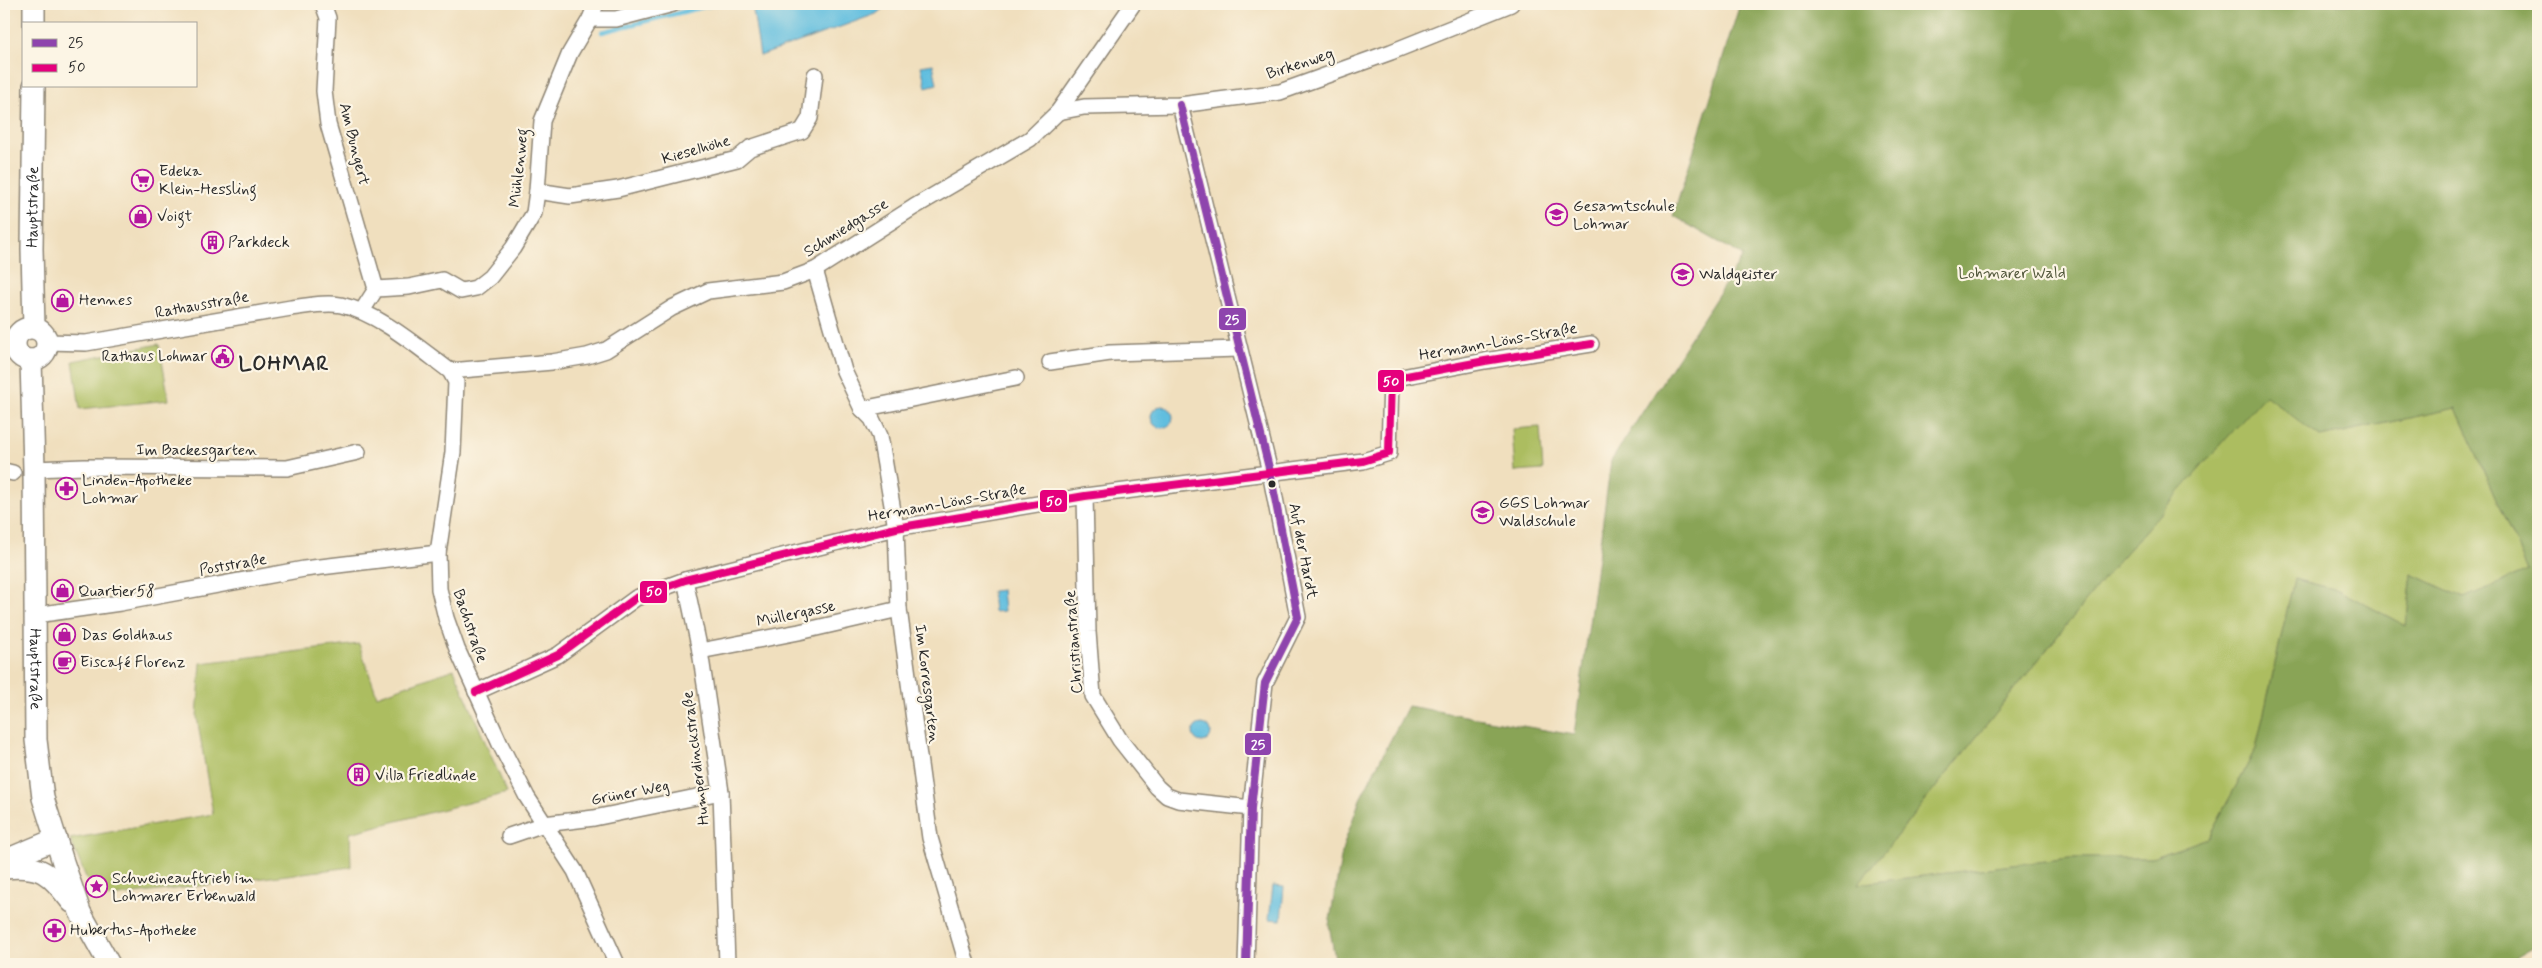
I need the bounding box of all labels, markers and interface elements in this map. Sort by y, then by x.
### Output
legend [22,22,198,88]
text: 25 [68,34,83,54]
street label: Birkenweg [1264,43,1337,86]
text: 50 [68,58,86,78]
street label: Am Bungert [334,101,375,188]
street label: Mühlenweg [504,127,535,209]
street label: Kieselhöhe [659,130,733,170]
place label: Edeka Klein-Hessling [159,161,257,201]
street label: Hauptstraße [22,166,44,248]
supermarket icon: Edeka Klein-Hessling [131,168,155,192]
street label: Schmiedgasse [800,194,893,263]
place label: Gesamtschule Lohmar [1573,196,1675,235]
school or university icon: Gesamtschule Lohmar [1545,203,1569,227]
shop icon: Voigt [129,204,153,228]
place label: Voigt [157,206,193,228]
building icon: Parkdeck [200,230,224,254]
place label: Parkdeck [228,232,290,253]
school or university icon: Waldgeister [1671,262,1695,286]
park label: Lohmarer Wald [1958,263,2066,284]
place label: Waldgeister [1699,264,1778,285]
street label: Rathausstraße [153,286,251,324]
shop icon: Hennes [51,288,75,312]
place label: Hennes [79,290,132,311]
line badge: 25 [1218,307,1247,331]
text: 25 [1225,311,1240,329]
street label: Hermann-Löns-Straße [1417,318,1579,366]
public building icon: Rathaus Lohmar [211,344,235,368]
place label: Rathaus Lohmar [102,346,207,367]
district label: LOHMAR [238,350,330,378]
line badge: 50 [1377,369,1405,393]
text: 50 [1383,373,1399,391]
street label: Im Backesgarten [136,440,258,462]
place label: Linden-Apotheke Lohmar [82,470,192,509]
pharmacy icon: Linden-Apotheke Lohmar [54,477,78,501]
street label: Hermann-Löns-Straße [866,479,1028,527]
unlabelled marker [1267,479,1277,489]
line badge: 50 [1039,489,1068,513]
text: 50 [1046,493,1062,511]
place label: GGS Lohmar Waldschule [1499,493,1590,532]
school or university icon: GGS Lohmar Waldschule [1471,500,1495,524]
street label: Auf der Hardt [1283,501,1323,601]
street label: Poststraße [198,549,269,581]
shop icon: Quartier58 [50,579,74,603]
line badge: 50 [639,580,668,604]
place label: Quartier58 [78,581,155,602]
text: 50 [646,583,662,601]
street label: Bachstraße [448,586,492,666]
street label: Christianstraße [1060,589,1088,695]
street label: Müllergasse [755,595,838,633]
shop icon: Das Goldhaus [53,623,77,647]
street label: Im Korresgarten [908,623,945,745]
place label: Das Goldhaus [81,625,173,646]
street label: Hauptstraße [25,628,46,710]
cafe icon: Eiscafé Florenz [52,650,76,674]
place label: Eiscafé Florenz [80,652,186,673]
street label: Humperdinckstraße [677,690,715,826]
line badge: 25 [1244,732,1272,756]
text: 25 [1251,736,1266,754]
building icon: Villa Friedlinde [347,763,371,787]
place label: Villa Friedlinde [375,765,477,786]
street label: Grüner Weg [589,775,671,811]
place label: Schweineauftrieb im Lohmarer Erbenwald [112,868,256,907]
place icon: Schweineauftrieb im Lohmarer Erbenwald [84,875,108,899]
pharmacy icon: Hubertus-Apotheke [42,918,66,942]
place label: Hubertus-Apotheke [70,920,197,942]

